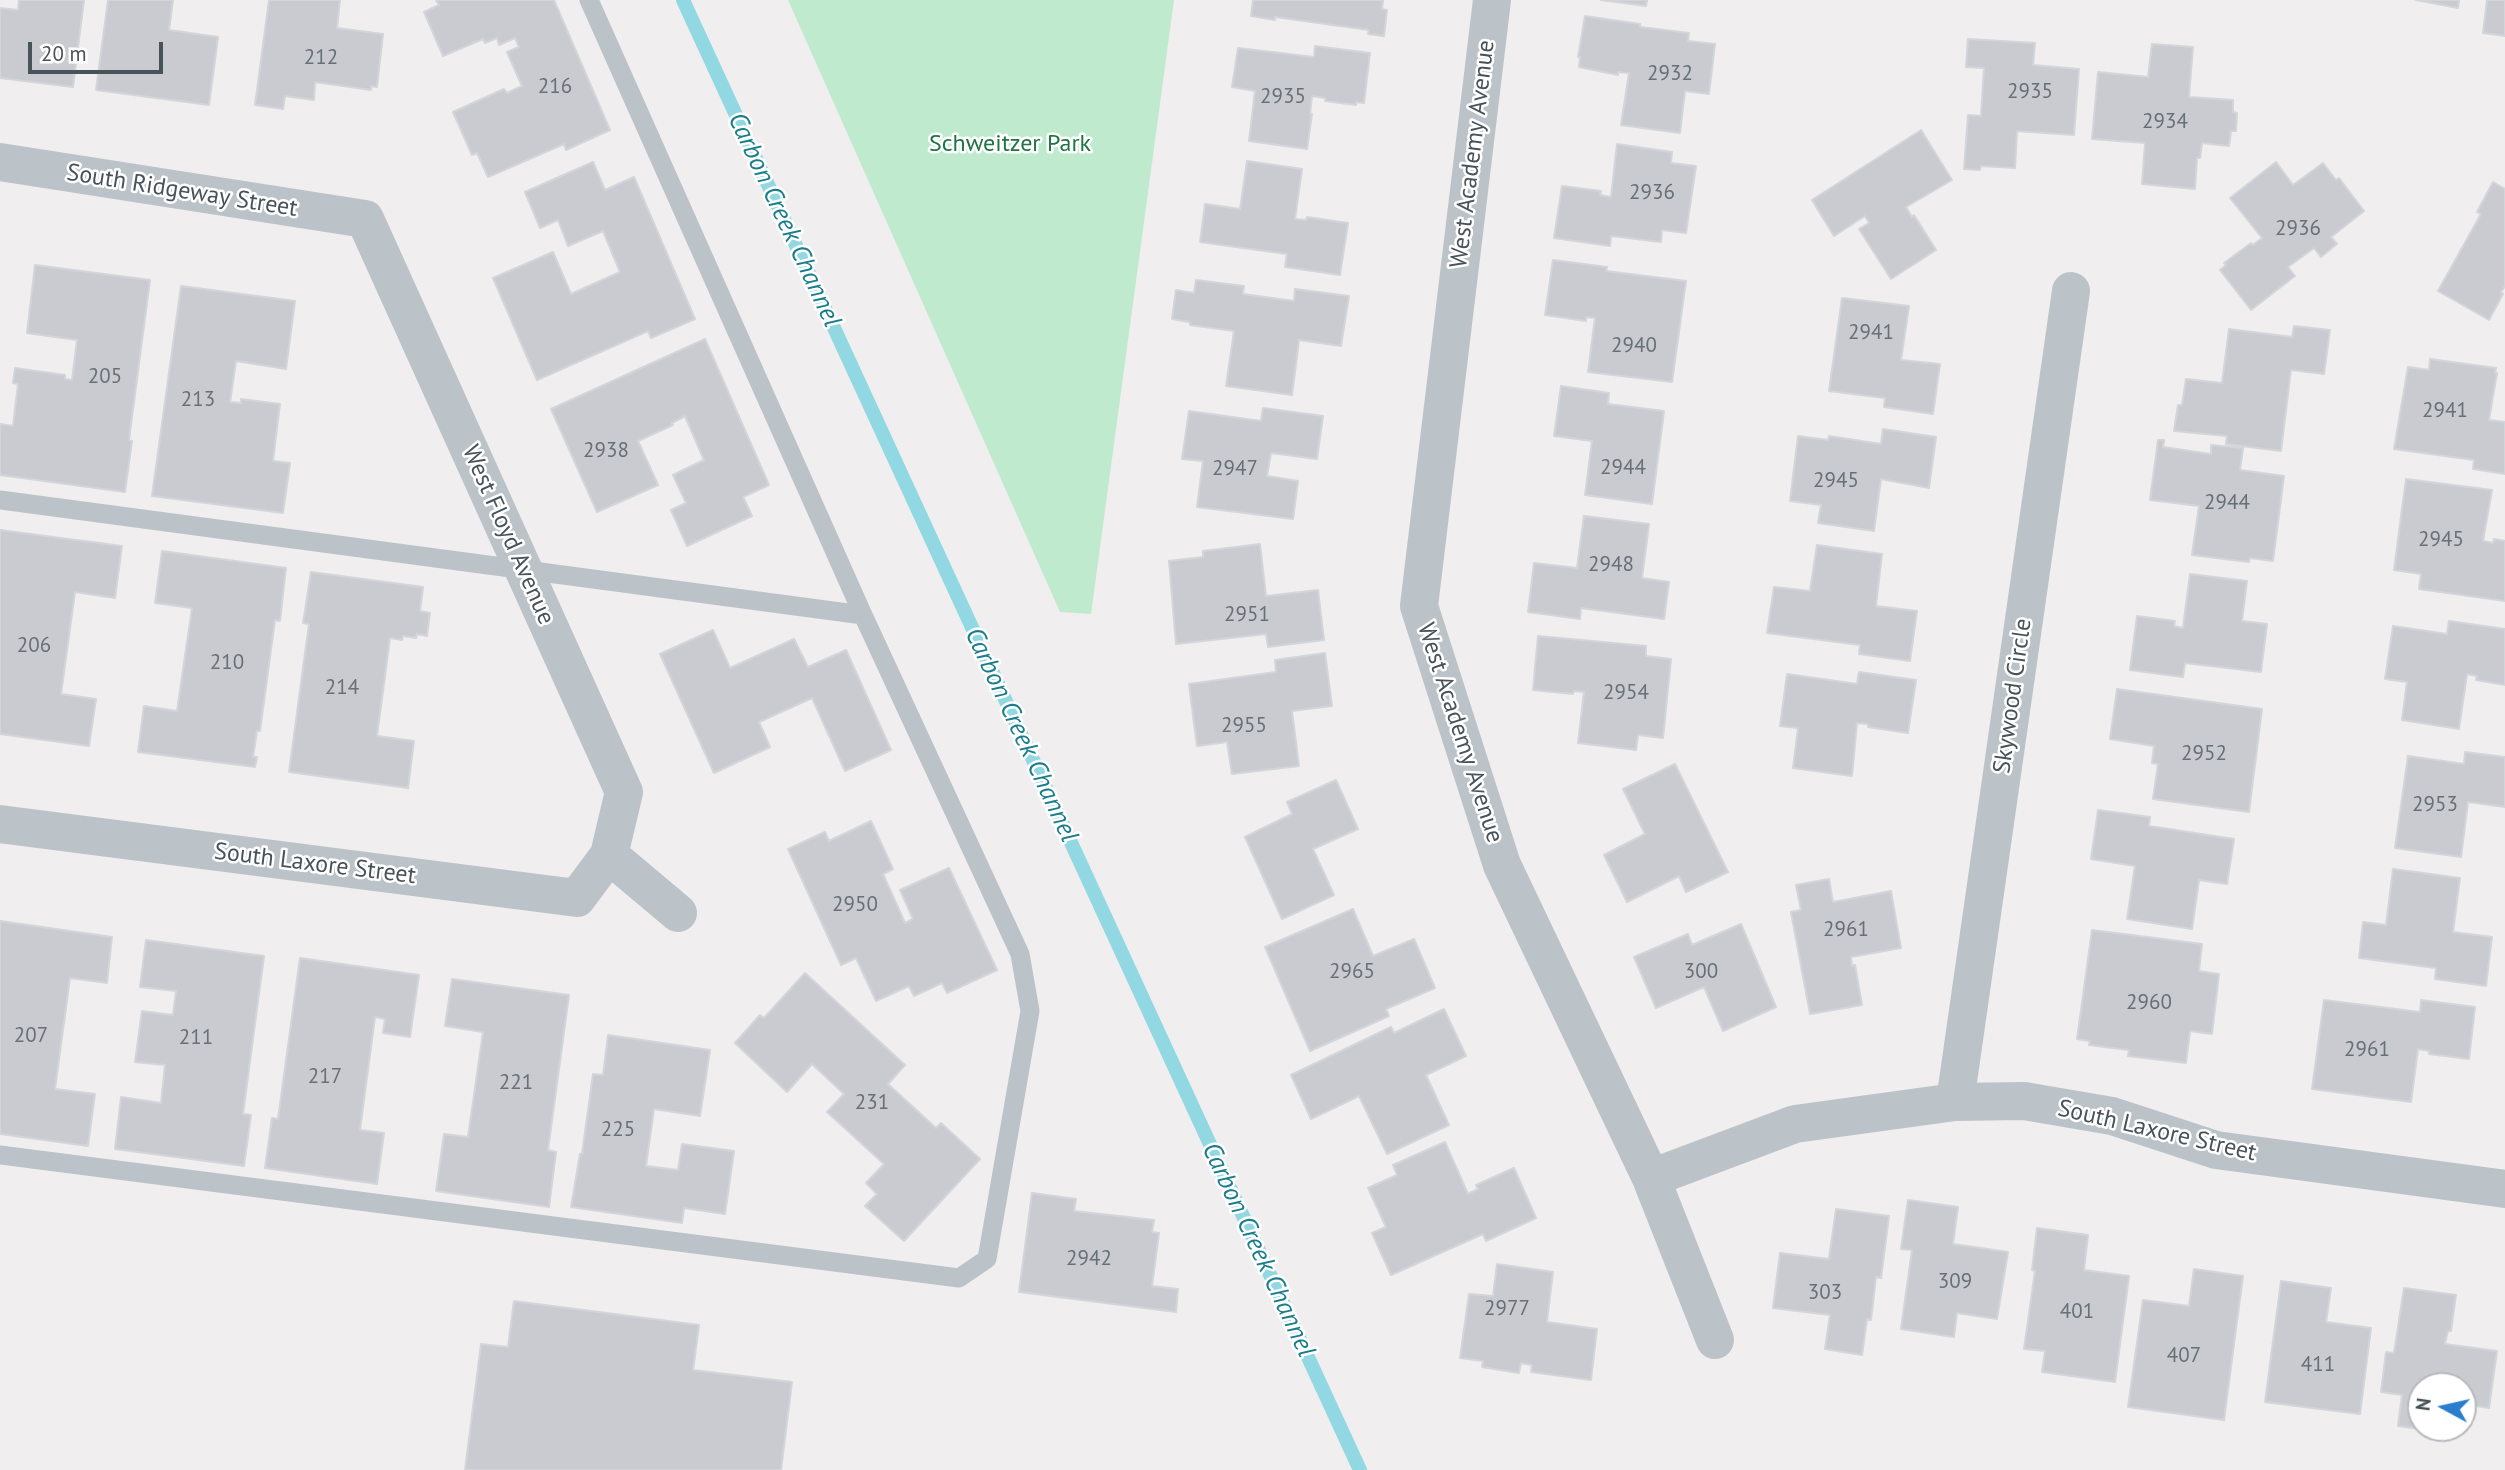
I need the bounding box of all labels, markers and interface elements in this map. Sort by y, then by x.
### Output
scale bar [32,28,166,72]
street label: West Academy Avenue [1445,38,1501,270]
text: 20 m [41,40,87,67]
house number: 212 [304,45,338,71]
house number: 2932 [1647,61,1693,87]
house number: 216 [538,74,572,100]
house number: 2935 [2007,79,2053,105]
house number: 2935 [1260,84,1306,110]
water label: Carbon Creek Channel [721,108,847,332]
house number: 2934 [2142,109,2188,135]
park label: Schweitzer Park [929,130,1091,158]
street label: South Ridgeway Street [65,159,299,223]
house number: 2936 [1629,180,1675,206]
house number: 2936 [2275,216,2321,242]
house number: 2941 [1848,320,1894,346]
house number: 2940 [1611,333,1657,359]
house number: 205 [88,364,122,390]
house number: 213 [181,387,215,413]
house number: 2941 [2422,398,2468,424]
house number: 2938 [583,438,629,464]
street label: West Floyd Avenue [456,441,560,629]
house number: 2944 [1600,455,1646,481]
house number: 2947 [1212,456,1258,482]
house number: 2945 [1813,468,1859,494]
house number: 2944 [2204,490,2250,516]
house number: 2945 [2418,527,2464,553]
house number: 2948 [1588,552,1634,578]
house number: 2951 [1224,602,1270,628]
street label: Skywood Circle [1988,617,2038,775]
street label: West Academy Avenue [1411,620,1509,846]
water label: Carbon Creek Channel [958,623,1084,847]
house number: 206 [17,633,51,659]
house number: 210 [210,650,244,676]
house number: 214 [325,675,359,701]
house number: 2954 [1603,680,1649,706]
house number: 2955 [1221,713,1267,739]
house number: 2952 [2181,741,2227,767]
house number: 2953 [2412,792,2458,818]
street label: South Laxore Street [213,837,417,891]
house number: 2950 [832,892,878,918]
house number: 2961 [1823,917,1869,943]
house number: 2965 [1329,959,1375,985]
house number: 300 [1684,959,1718,985]
house number: 2960 [2126,990,2172,1016]
house number: 207 [14,1023,48,1049]
house number: 211 [179,1025,213,1051]
house number: 2961 [2344,1037,2390,1063]
house number: 217 [308,1064,342,1090]
house number: 221 [499,1070,533,1096]
house number: 231 [855,1090,889,1116]
street label: South Laxore Street [2055,1094,2259,1168]
house number: 225 [601,1117,635,1143]
water label: Carbon Creek Channel [1195,1138,1321,1362]
house number: 2942 [1066,1246,1112,1272]
house number: 309 [1938,1269,1972,1295]
house number: 303 [1808,1280,1842,1306]
house number: 2977 [1484,1296,1530,1322]
house number: 401 [2060,1299,2094,1325]
house number: 407 [2167,1343,2201,1369]
house number: 411 [2301,1352,2335,1378]
north arrow [2407,1372,2477,1442]
text: N [2410,1397,2436,1412]

